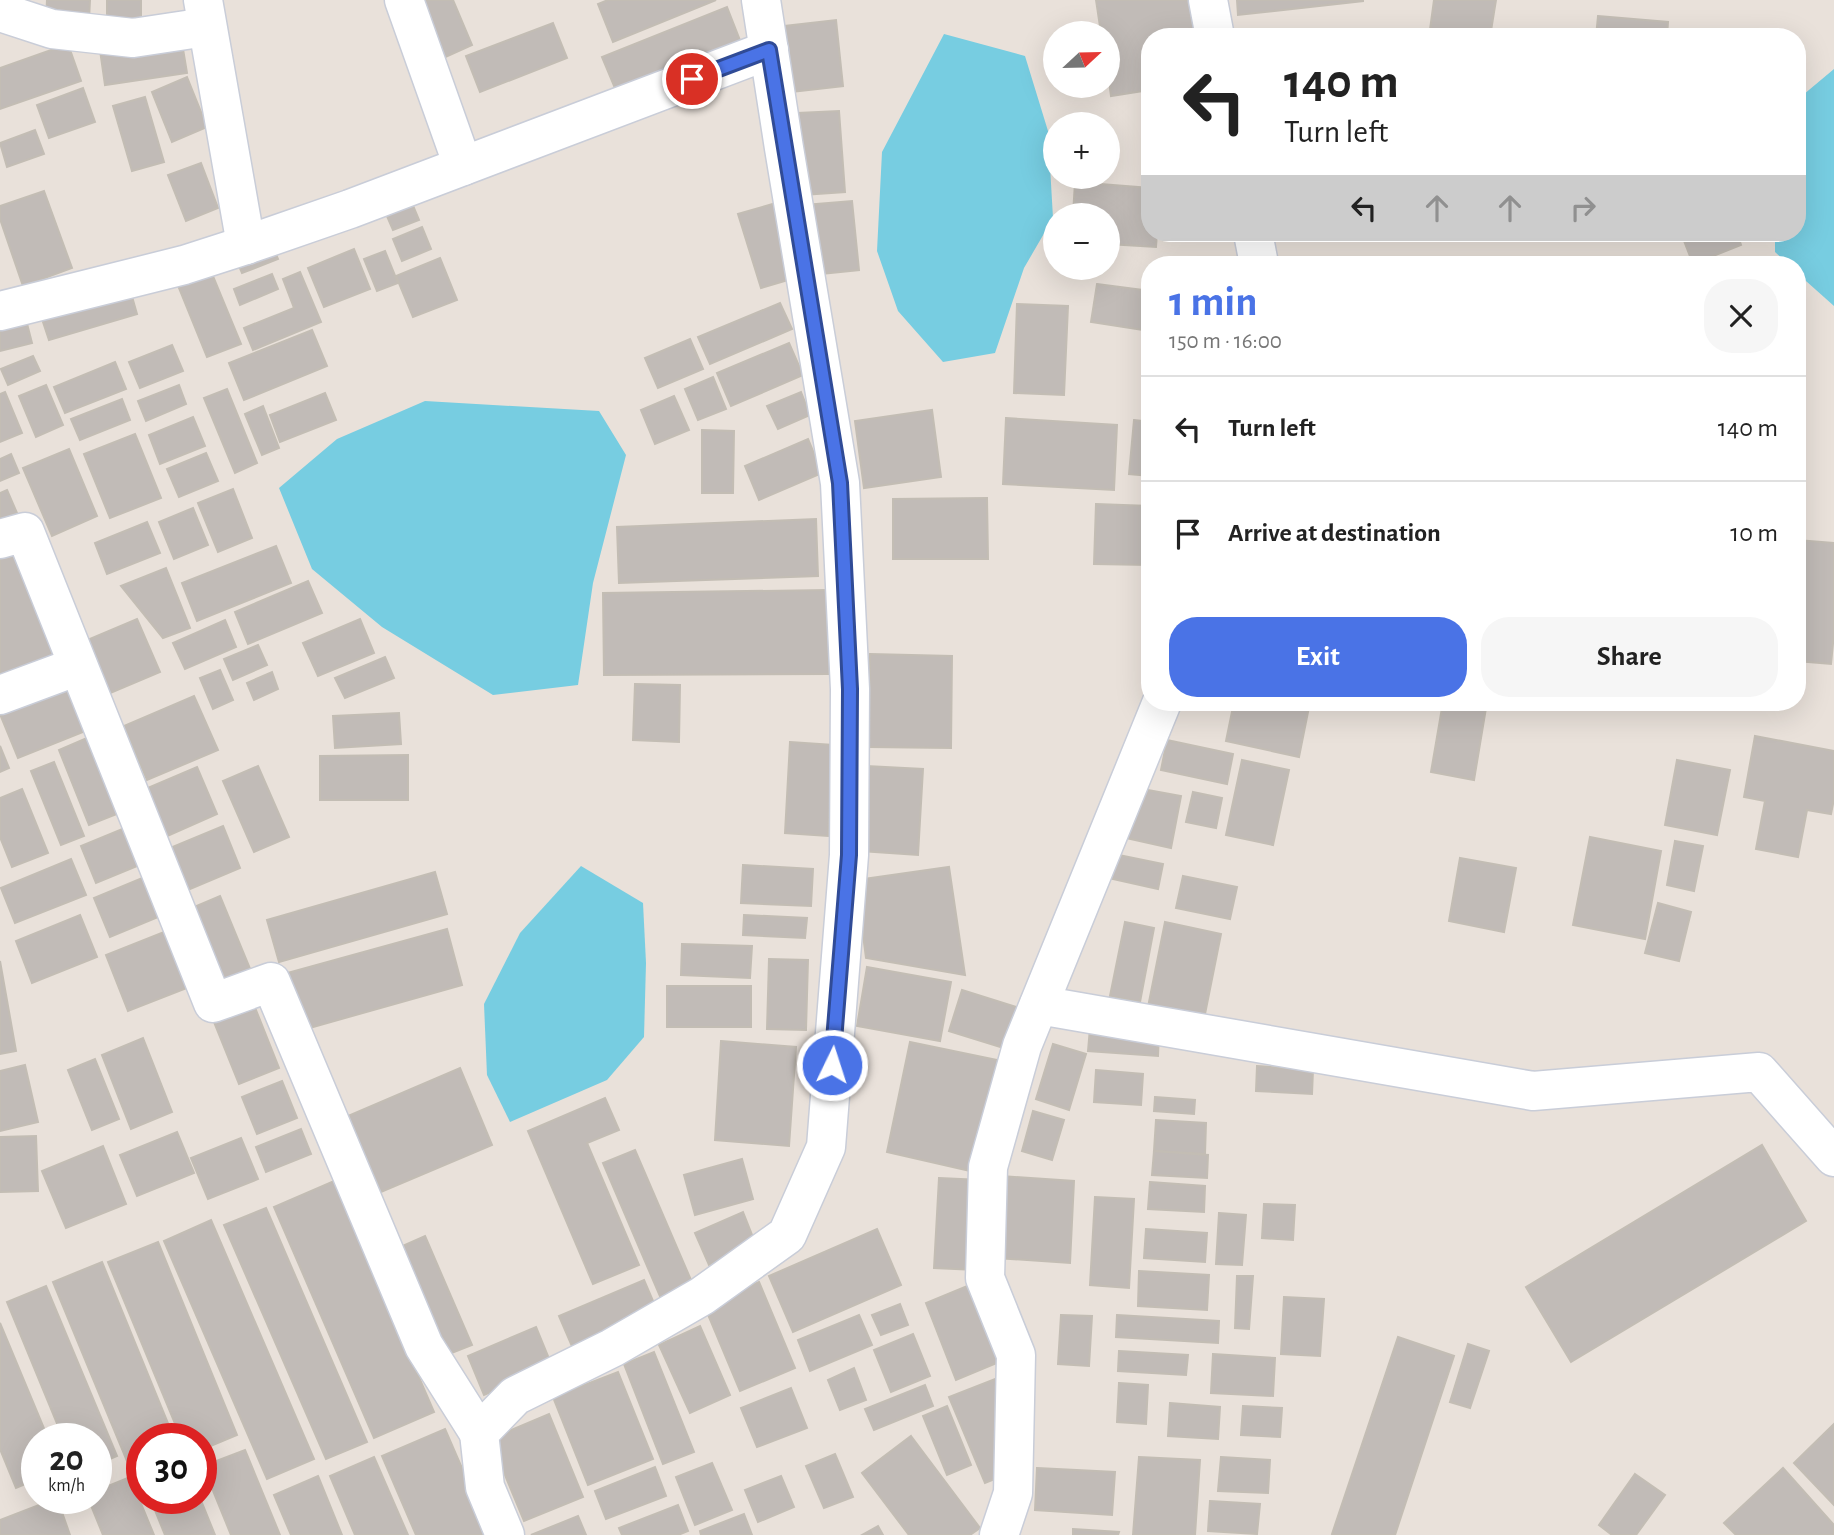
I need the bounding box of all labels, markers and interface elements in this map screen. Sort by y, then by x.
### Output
north arrow [1043,21,1120,98]
map controls [1043,21,1120,280]
pin [662,49,722,109]
icon: left [1169,56,1260,147]
text: 140 m [1284,58,1399,107]
icon: arrive [673,60,711,98]
button: + [1043,112,1120,189]
text: Turn left [1284,116,1388,148]
icon: left [1345,189,1383,227]
icon: ahead [1418,189,1456,227]
icon: ahead [1491,189,1529,227]
icon: right [1564,189,1602,227]
button: − [1043,203,1120,280]
button: close [1704,279,1778,353]
text: 1 min [1169,281,1258,323]
text: 150 m · 16:00 [1169,330,1282,353]
icon: left [1169,410,1207,448]
text: Turn left [1228,415,1316,441]
text: 140 m [1718,415,1778,441]
icon: arrive [1169,515,1207,553]
text: Arrive at destination [1228,520,1441,546]
text: 10 m [1730,520,1778,546]
button: Exit [1169,617,1467,697]
button: Share [1481,617,1778,697]
position arrow [795,1028,869,1102]
speed limit sign: 30 [126,1423,217,1514]
text: 20 [49,1442,84,1477]
text: km/h [48,1477,85,1495]

